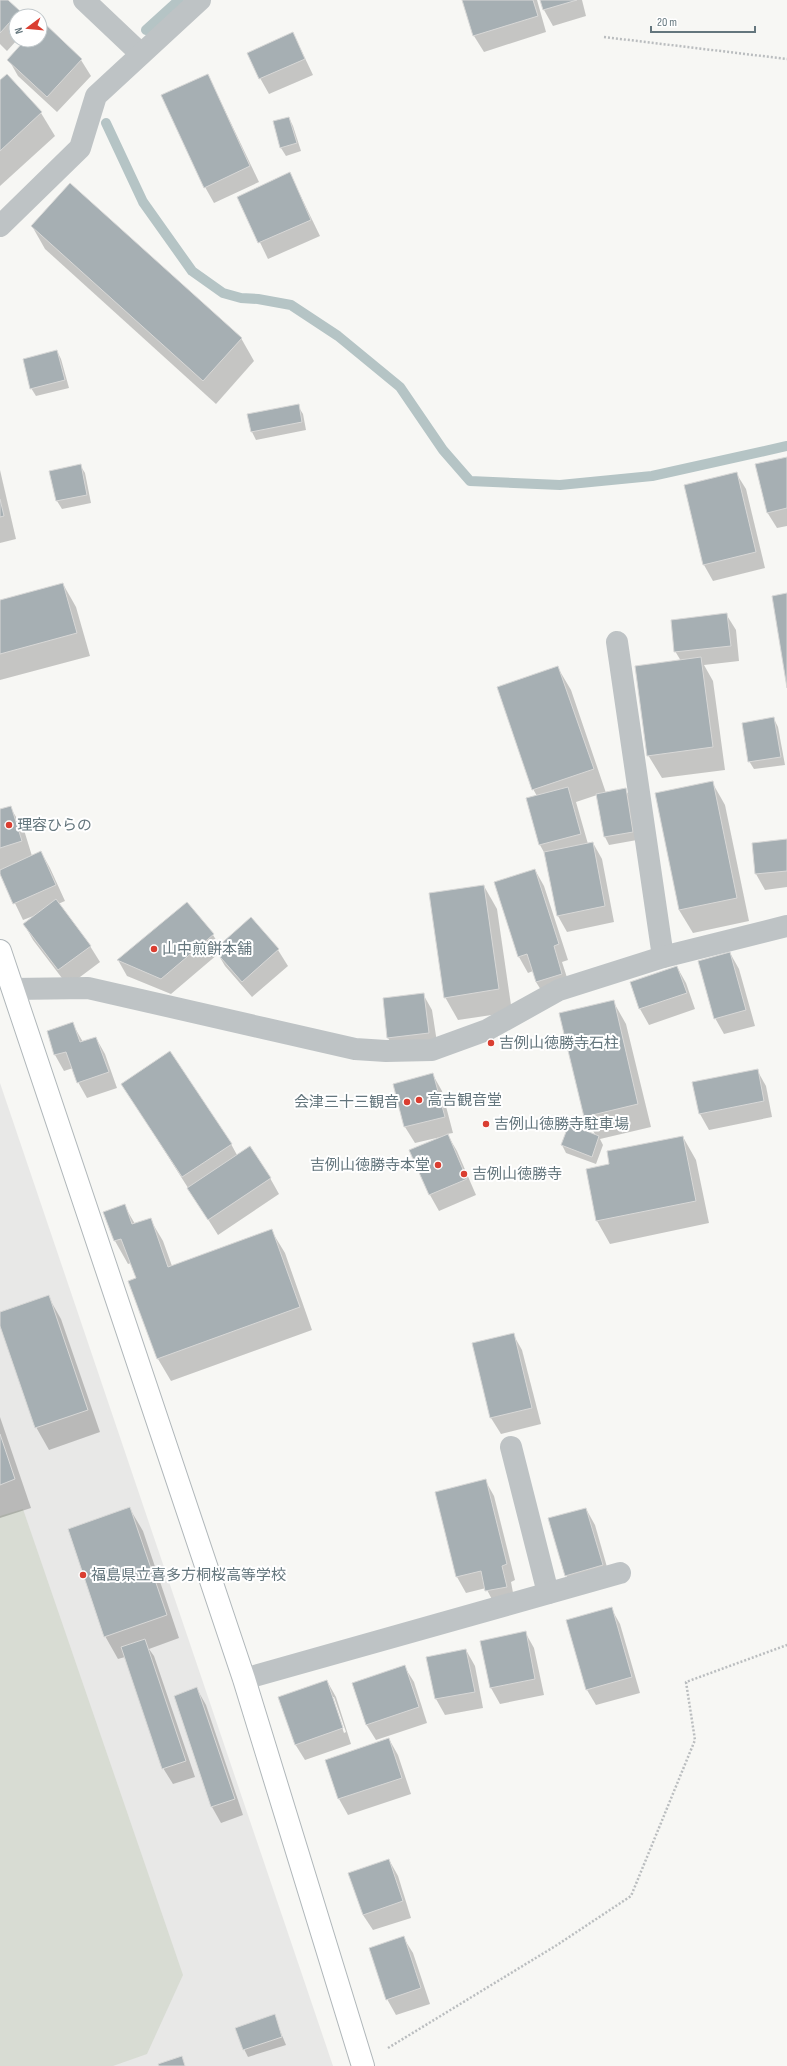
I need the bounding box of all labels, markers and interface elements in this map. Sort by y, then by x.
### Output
north arrow [8,8,48,48]
scale bar [651,8,755,34]
text: 20 m [657,15,677,30]
text: N [12,26,26,35]
place label: 理容ひらの [17,816,92,835]
marker: 理容ひらの [4,820,14,830]
place label: 山中煎餅本舗 [162,940,252,959]
marker: 山中煎餅本舗 [149,944,159,954]
place label: 吉例山徳勝寺石柱 [499,1034,619,1053]
marker: 吉例山徳勝寺石柱 [486,1038,496,1048]
place label: 高吉観音堂 [427,1091,502,1110]
place label: 会津三十三観音 [294,1093,399,1112]
marker: 高吉観音堂 [414,1095,424,1105]
marker: 会津三十三観音 [402,1097,412,1107]
place label: 吉例山徳勝寺駐車場 [494,1115,629,1134]
marker: 吉例山徳勝寺駐車場 [481,1119,491,1129]
place label: 吉例山徳勝寺本堂 [310,1156,430,1175]
marker: 吉例山徳勝寺本堂 [433,1160,443,1170]
place label: 吉例山徳勝寺 [472,1165,562,1184]
marker: 吉例山徳勝寺 [459,1169,469,1179]
place label: 福島県立喜多方桐桜高等学校 [91,1566,286,1585]
marker: 福島県立喜多方桐桜高等学校 [78,1570,88,1580]

